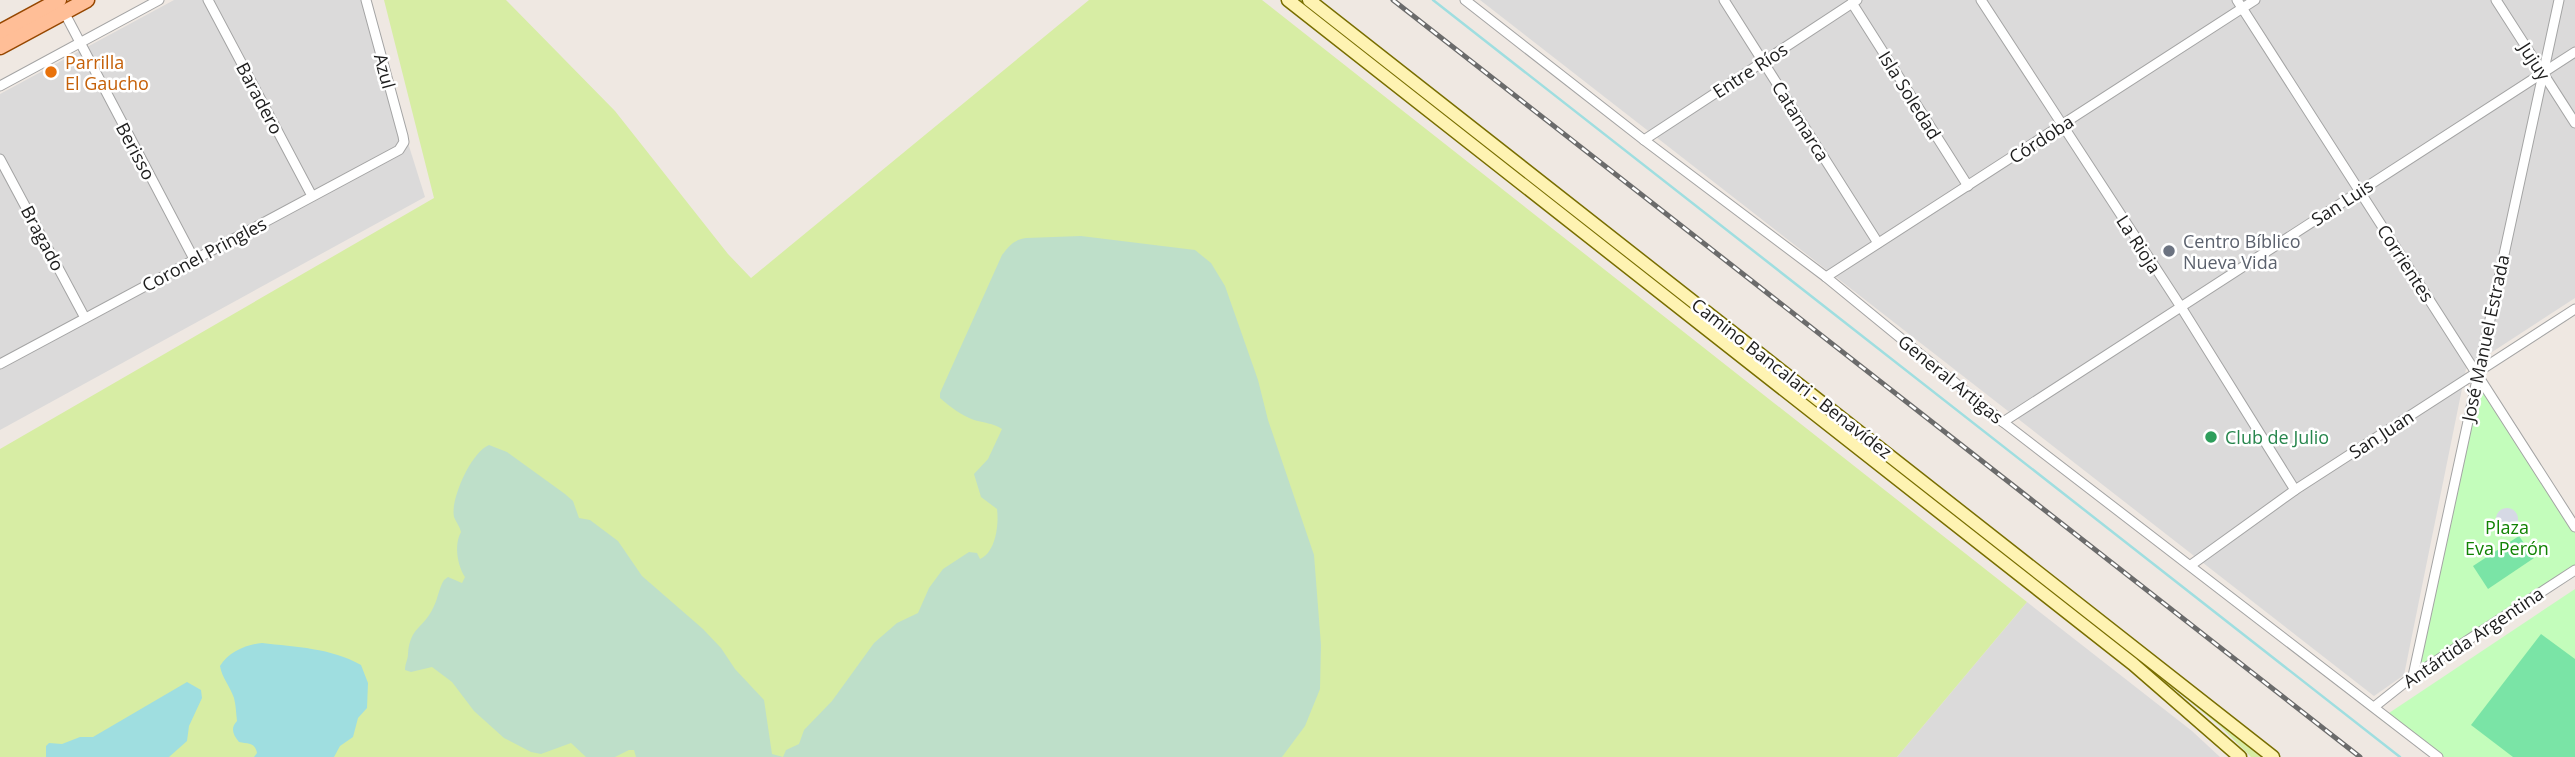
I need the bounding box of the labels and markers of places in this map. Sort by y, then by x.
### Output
place label: Parrilla El Gaucho [65,50,149,95]
marker: Parrilla El Gaucho [43,64,59,80]
place label: Centro Bíblico Nueva Vida [2183,229,2300,274]
marker: Centro Bíblico Nueva Vida [2161,243,2177,259]
place label: Club de Julio [2225,425,2329,449]
marker: Club de Julio [2203,429,2219,445]

